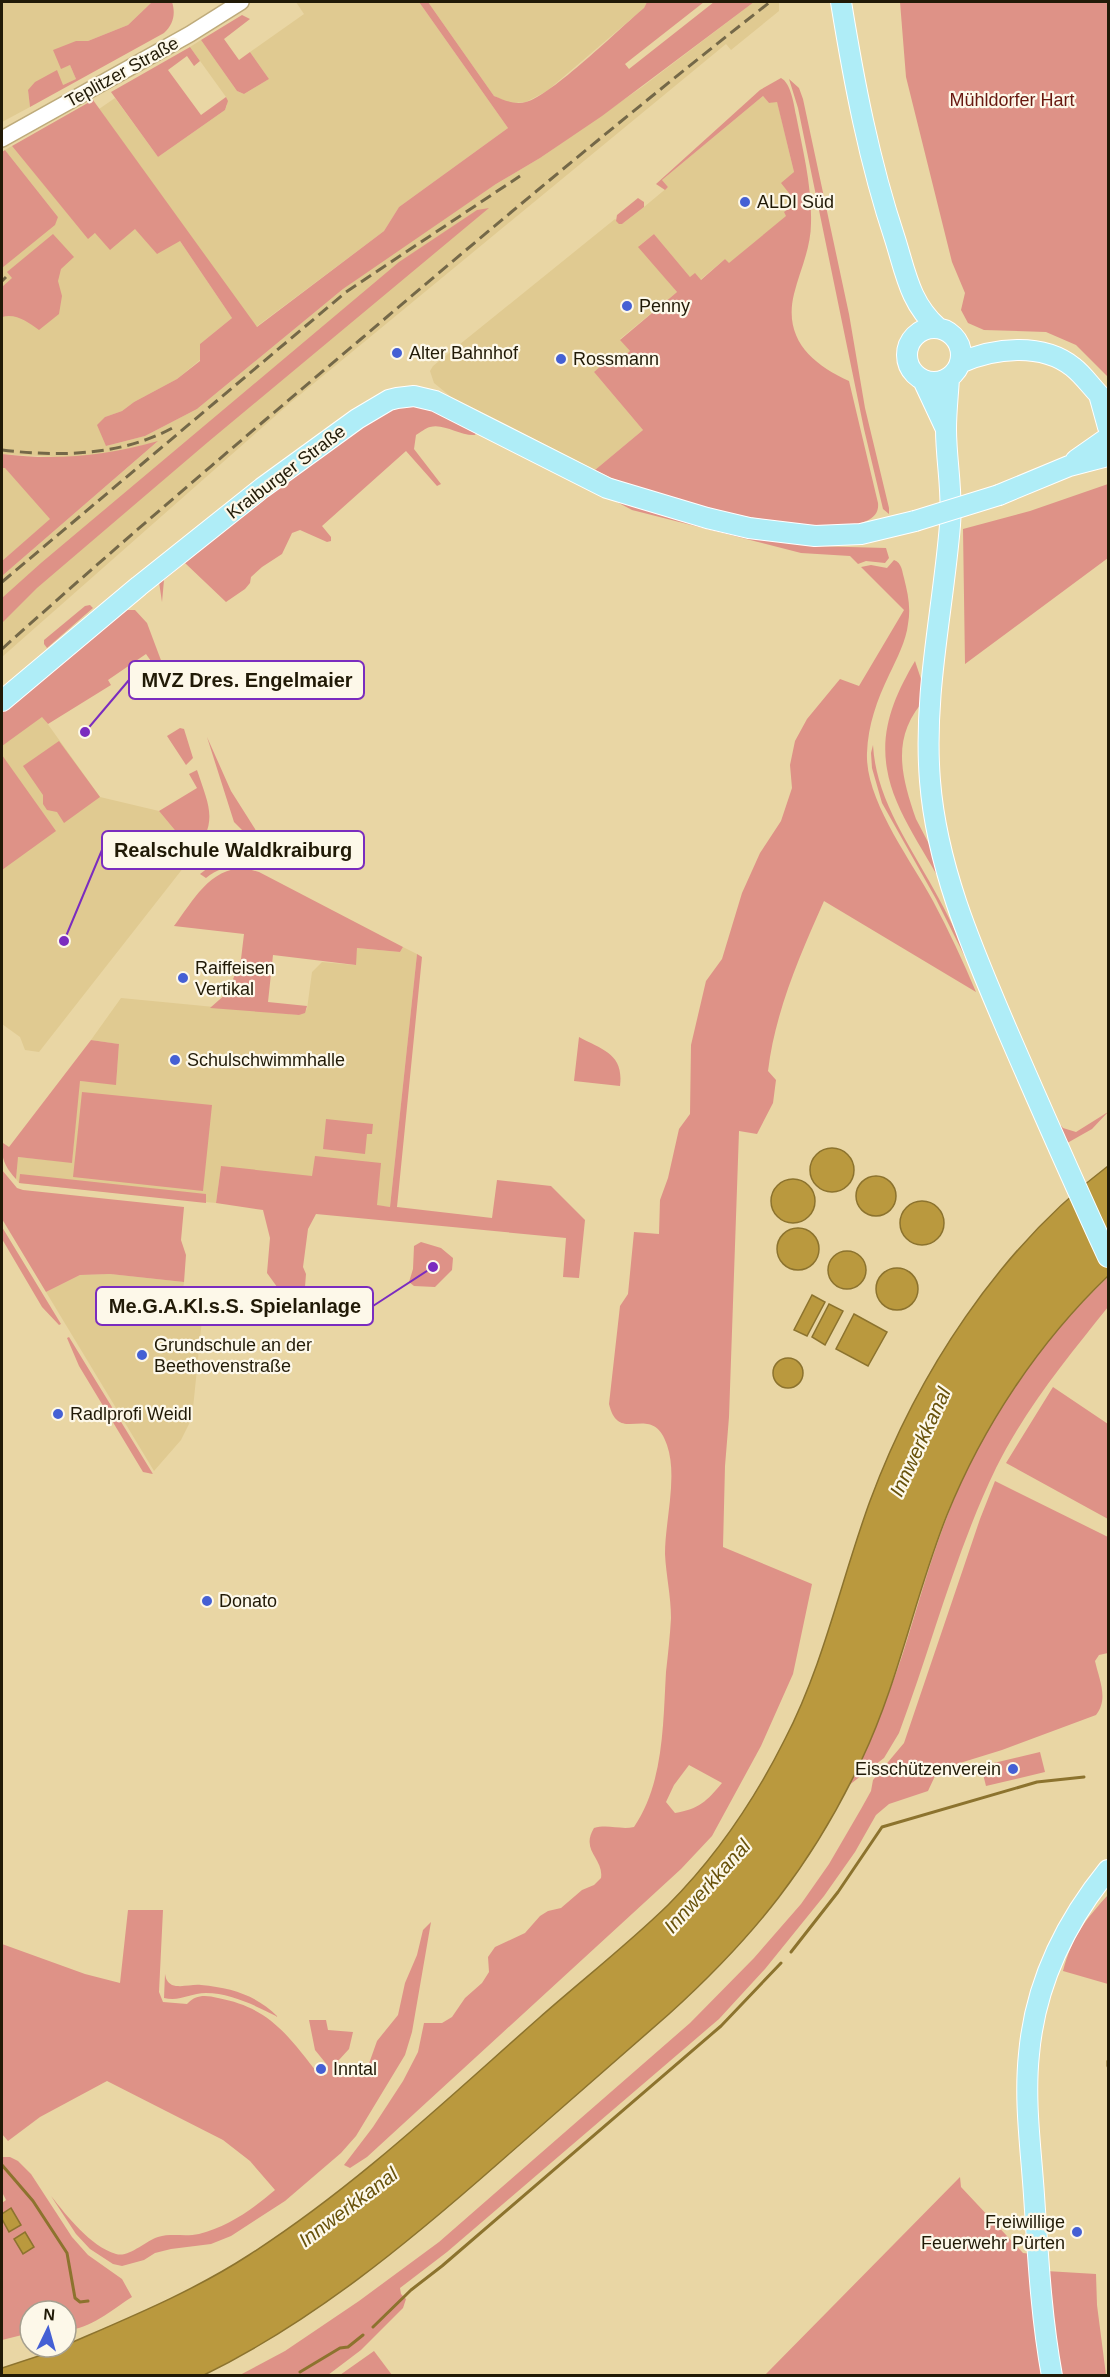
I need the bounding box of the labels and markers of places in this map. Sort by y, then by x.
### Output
place label: ALDI Süd [757,192,834,212]
marker: ALDI Süd [738,195,752,209]
place label: Penny [639,296,690,316]
marker: Penny [620,299,634,313]
place label: Alter Bahnhof [409,343,519,363]
marker: Alter Bahnhof [390,346,404,360]
place label: Rossmann [573,349,659,369]
marker: Rossmann [554,352,568,366]
callout: MVZ Dres. Engelmaier [129,661,364,699]
callout: Realschule Waldkraiburg [102,831,364,869]
place label: Raiffeisen Vertikal [195,958,275,999]
marker: Raiffeisen Vertikal [176,971,190,985]
place label: Schulschwimmhalle [187,1050,345,1070]
marker: Schulschwimmhalle [168,1053,182,1067]
callout: Me.G.A.Kl.s.S. Spielanlage [96,1287,373,1325]
place label: Grundschule an der Beethovenstraße [154,1335,312,1376]
marker: Grundschule an der Beethovenstraße [135,1348,149,1362]
place label: Radlprofi Weidl [70,1404,192,1424]
marker: Radlprofi Weidl [51,1407,65,1421]
place label: Donato [219,1591,277,1611]
marker: Donato [200,1594,214,1608]
place label: Eisschützenverein [855,1759,1001,1779]
marker: Eisschützenverein [1006,1762,1020,1776]
place label: Inntal [333,2059,377,2079]
marker: Inntal [314,2062,328,2076]
place label: Freiwillige Feuerwehr Pürten [921,2212,1065,2253]
marker: Freiwillige Feuerwehr Pürten [1070,2225,1084,2239]

